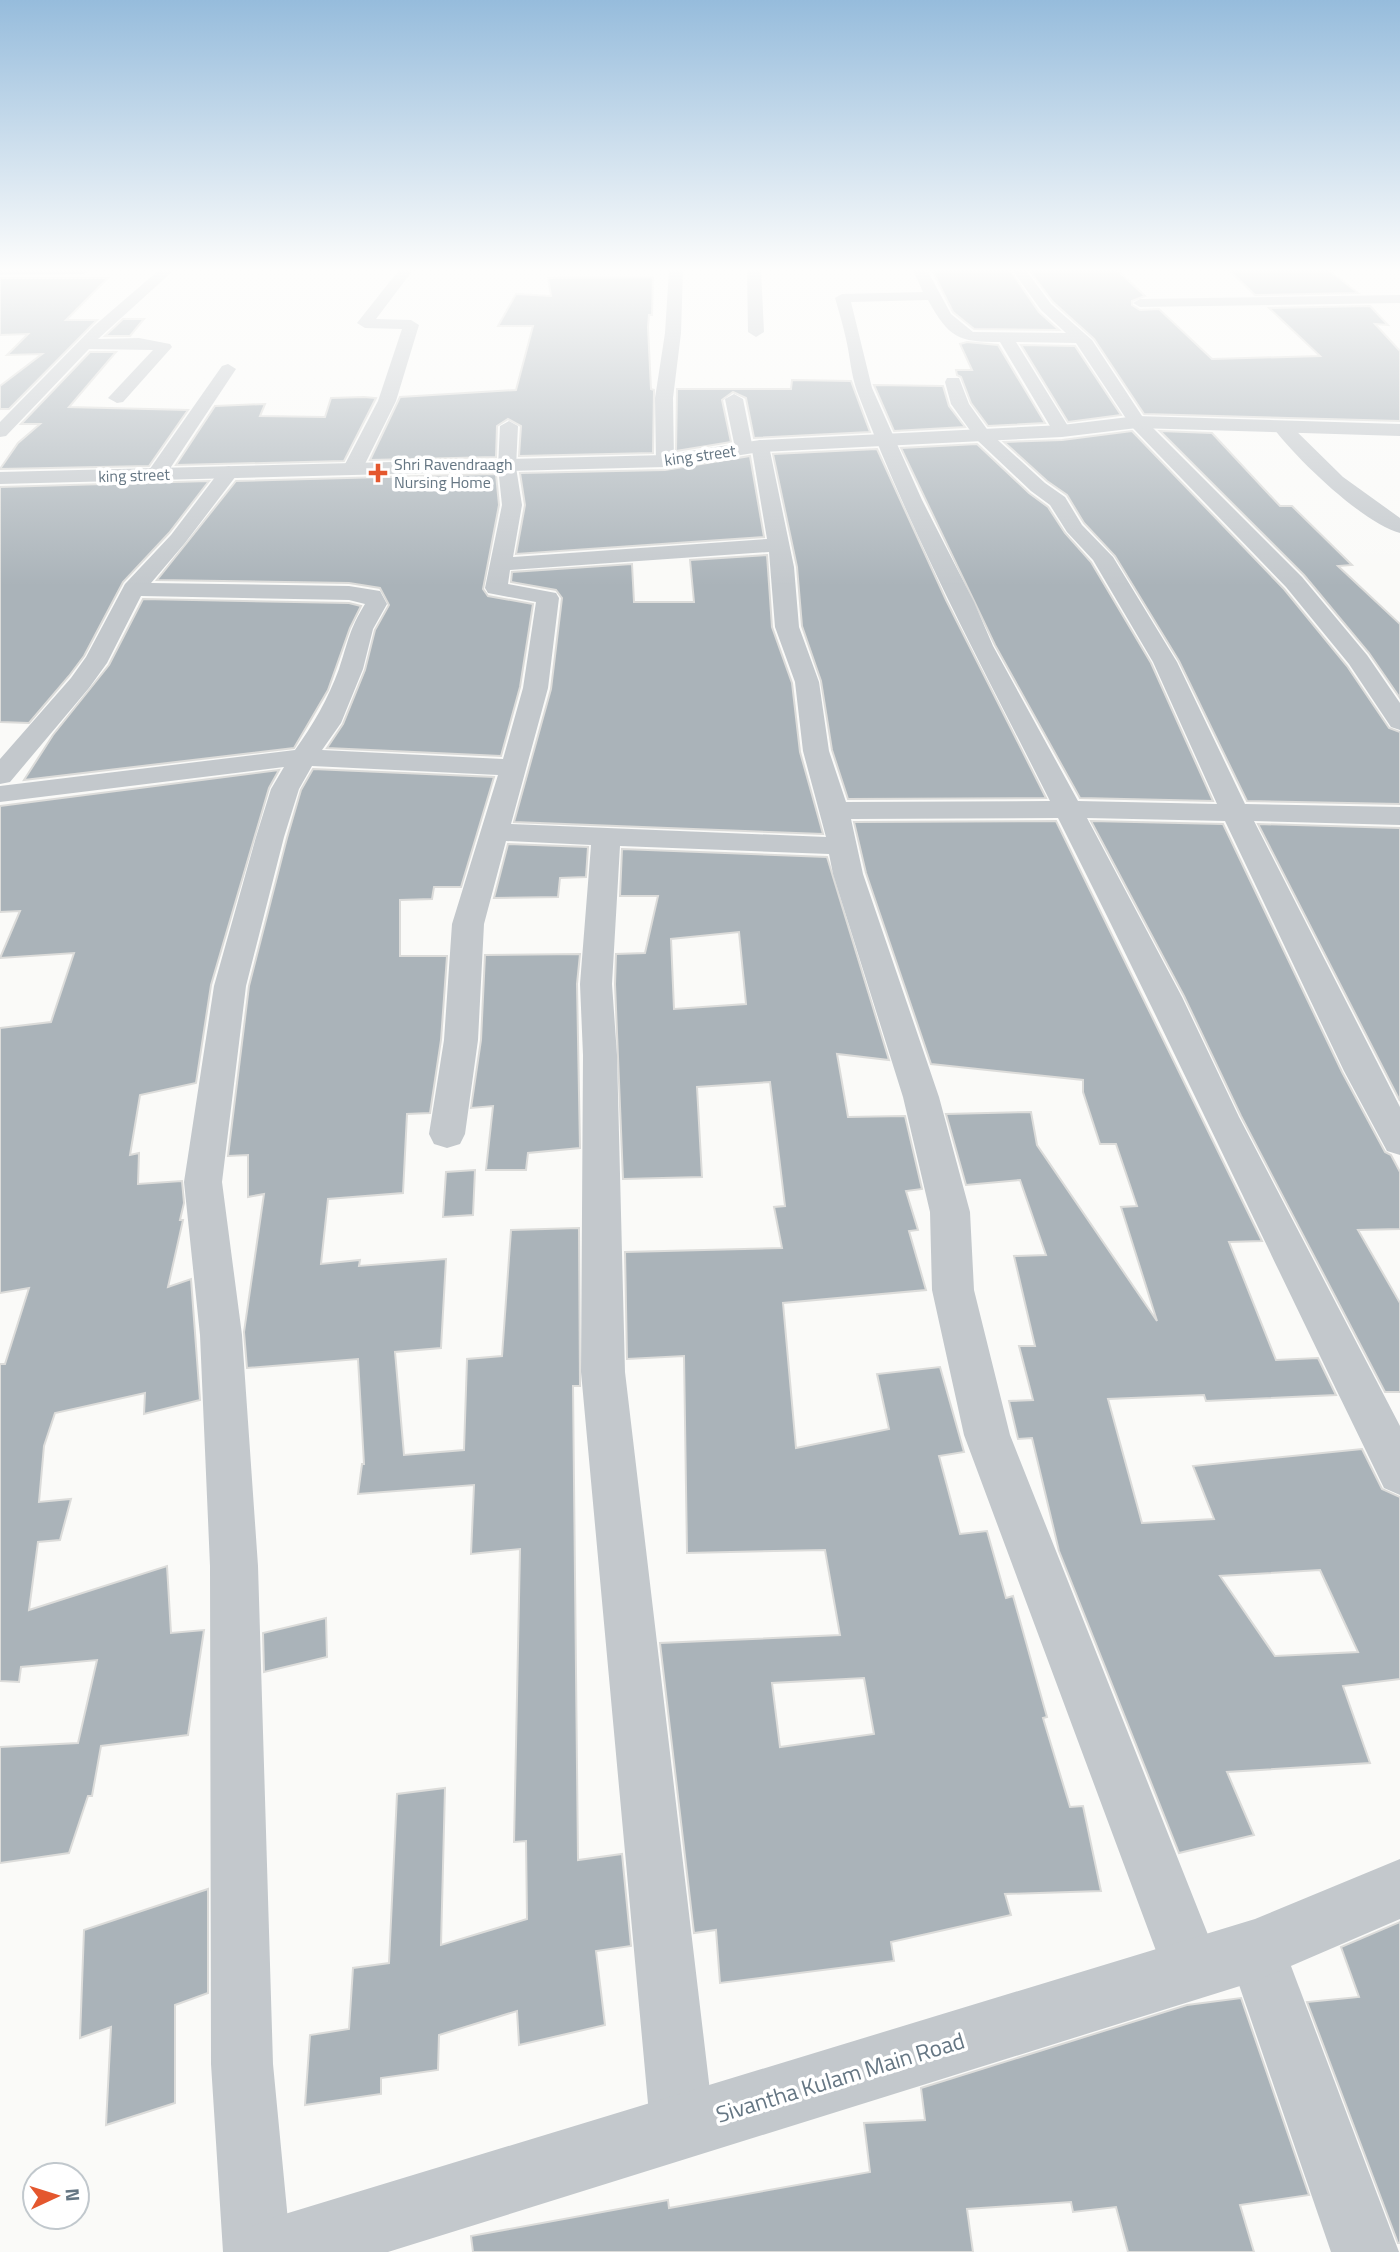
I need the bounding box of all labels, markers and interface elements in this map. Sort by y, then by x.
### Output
street label: king street [663,438,738,472]
place label: Shri Ravendraagh Nursing Home [394,452,513,494]
street label: king street [98,462,171,488]
marker: Shri Ravendraagh Nursing Home [368,463,388,483]
street label: Sivantha Kulam Main Road [711,2022,969,2132]
north arrow [21,2161,91,2231]
text: N [59,2187,88,2202]

